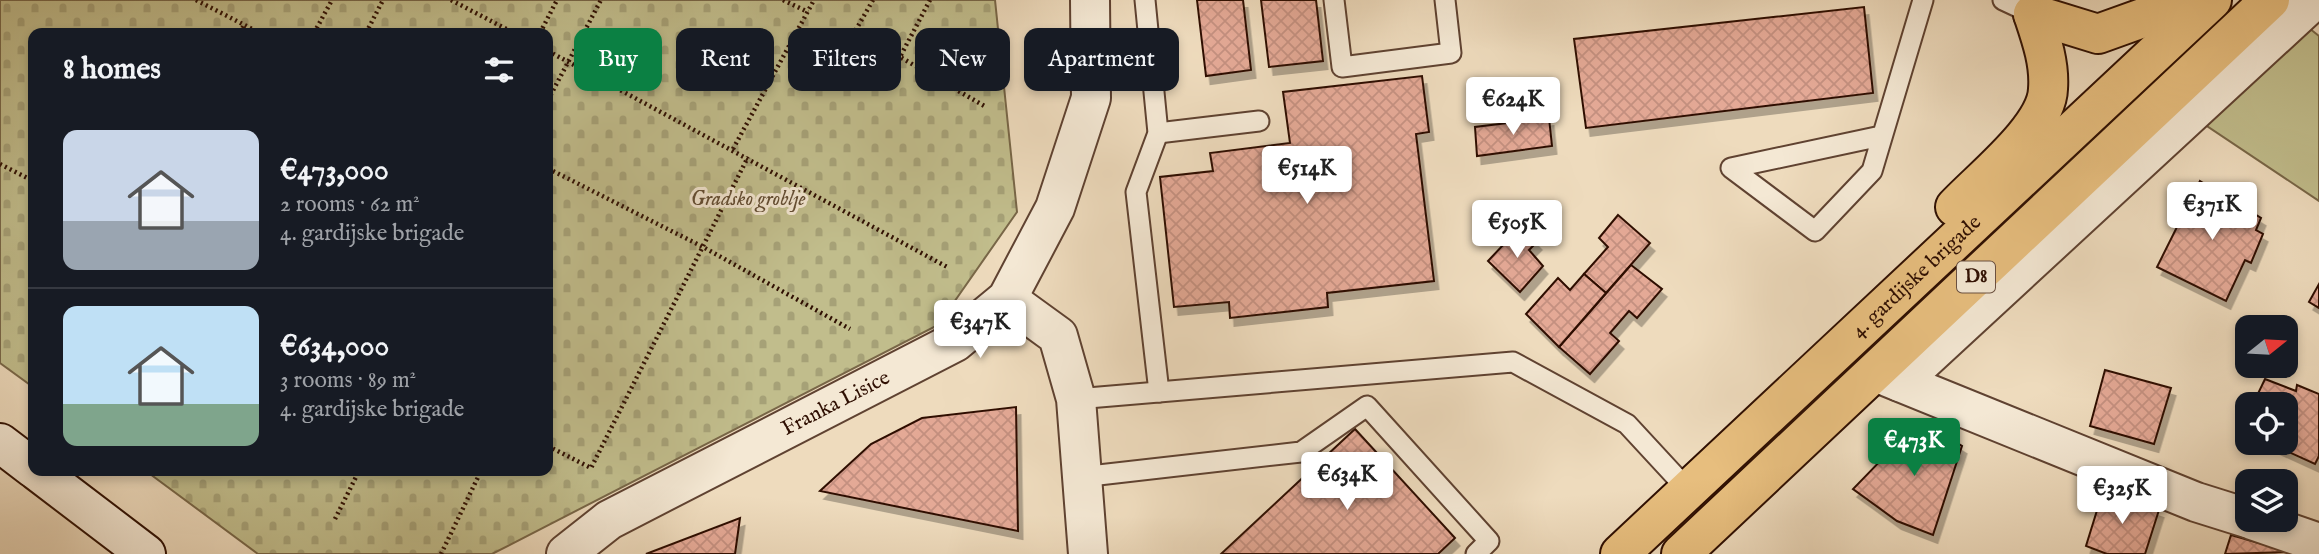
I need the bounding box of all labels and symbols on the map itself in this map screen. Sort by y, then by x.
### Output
pin: €624K [1464,78,1562,137]
pin: €514K [1258,146,1356,206]
pin: €371K [2163,182,2261,242]
park label: Gradsko groblje [690,186,806,213]
pin: €505K [1468,201,1566,260]
street label: 4. gardijske brigade [1846,209,1987,344]
road number: D8 [1957,262,1995,292]
pin: €347K [931,300,1029,360]
north arrow [2235,315,2298,378]
street label: Franka Lisice [777,364,895,442]
pin: €473K [1865,419,1963,478]
pin: €634K [1298,452,1396,512]
pin: €325K [2073,466,2171,526]

